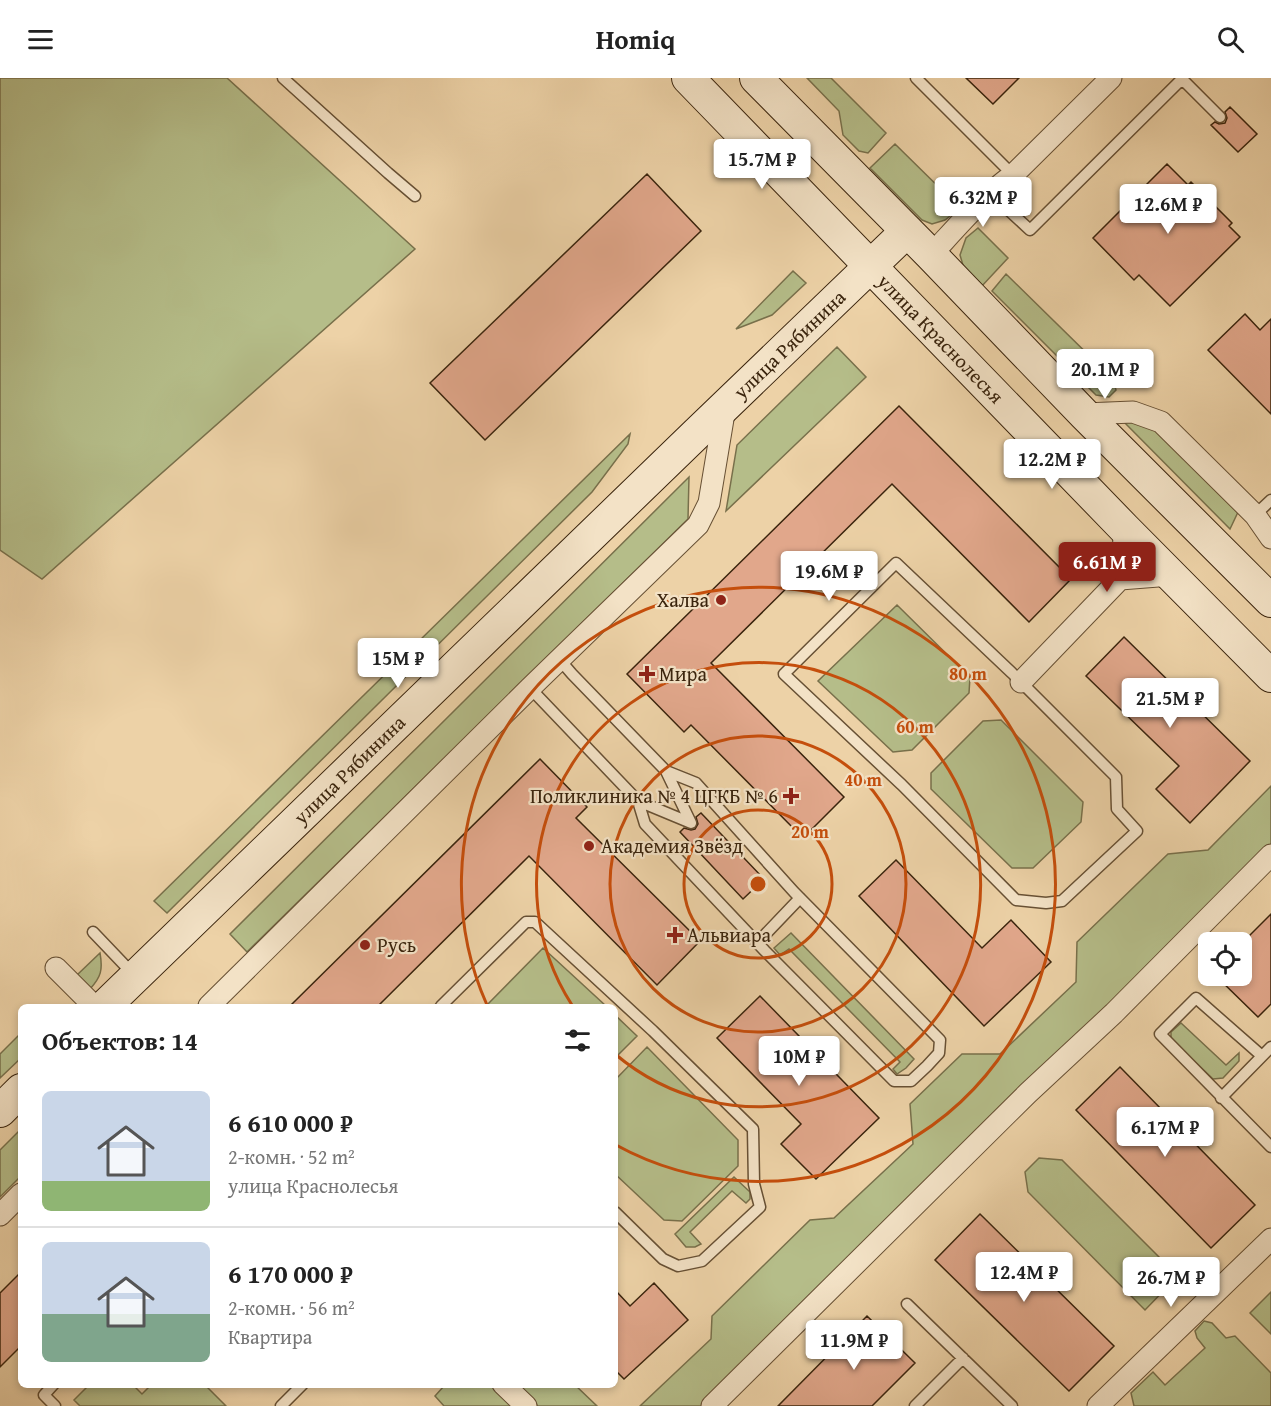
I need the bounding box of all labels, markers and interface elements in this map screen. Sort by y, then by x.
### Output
text: Homiq [596,19,675,59]
icon: menu [24,23,57,56]
icon: search [1214,23,1247,56]
pin: 15.7M ₽ [707,139,817,190]
text: 15.7M ₽ [728,144,796,173]
pin: 6.32M ₽ [928,177,1038,228]
text: 6.32M ₽ [949,182,1017,211]
pin: 12.6M ₽ [1113,184,1223,235]
text: 12.6M ₽ [1134,189,1202,218]
street label: улица Краснолесья [870,266,1011,410]
street label: улица Рябинина [726,282,852,406]
pin: 20.1M ₽ [1050,349,1160,400]
text: 20.1M ₽ [1071,354,1139,383]
pin: 12.2M ₽ [997,439,1107,490]
text: 12.2M ₽ [1018,444,1086,473]
pin: 6.61M ₽ [1052,542,1162,593]
text: 6.61M ₽ [1073,547,1141,576]
pin: 19.6M ₽ [774,551,884,602]
text: 19.6M ₽ [795,556,863,585]
place label: Халва [657,585,709,614]
marker: Халва [714,593,728,607]
pin: 15M ₽ [356,638,440,689]
text: 15M ₽ [372,643,424,672]
place label: Мира [659,659,707,688]
text: 80 m [949,660,988,687]
marker: Мира [640,667,654,681]
pin: 21.5M ₽ [1115,678,1225,729]
text: 21.5M ₽ [1136,683,1204,712]
street label: улица Рябинина [286,708,412,831]
text: 60 m [896,713,935,740]
text: 40 m [844,766,883,793]
place label: Поликлиника № 4 ЦГКБ № 6 [530,781,778,810]
marker: Поликлиника № 4 ЦГКБ № 6 [782,787,800,805]
text: 20 m [791,818,830,845]
place label: Академия Звёзд [601,831,743,860]
marker: Академия Звёзд [582,839,596,853]
centre of rings [748,874,768,894]
place label: Альвиара [687,920,772,949]
marker: Альвиара [668,928,682,942]
place label: Русь [377,930,416,959]
map controls [1198,932,1252,986]
button: locate [1198,932,1252,986]
marker: Русь [358,938,372,952]
text: Объектов: 14 [42,1021,198,1060]
icon: filters [561,1024,594,1057]
pin: 10M ₽ [757,1036,841,1087]
text: 10M ₽ [773,1041,825,1070]
text: 6 610 000 ₽ [228,1103,353,1142]
pin: 6.17M ₽ [1110,1107,1220,1158]
text: 6.17M ₽ [1131,1112,1199,1141]
icon: home [90,1115,162,1187]
text: 2-комн. · 52 m² [228,1142,355,1171]
text: улица Краснолесья [228,1171,399,1200]
pin: 12.4M ₽ [969,1252,1079,1303]
text: 6 170 000 ₽ [228,1254,353,1293]
text: 12.4M ₽ [990,1257,1058,1286]
pin: 26.7M ₽ [1116,1257,1226,1308]
text: 26.7M ₽ [1137,1262,1205,1291]
icon: home [90,1266,162,1338]
text: 2-комн. · 56 m² [228,1293,355,1322]
pin: 11.9M ₽ [799,1320,909,1371]
text: Квартира [228,1322,312,1351]
text: 11.9M ₽ [820,1325,888,1354]

